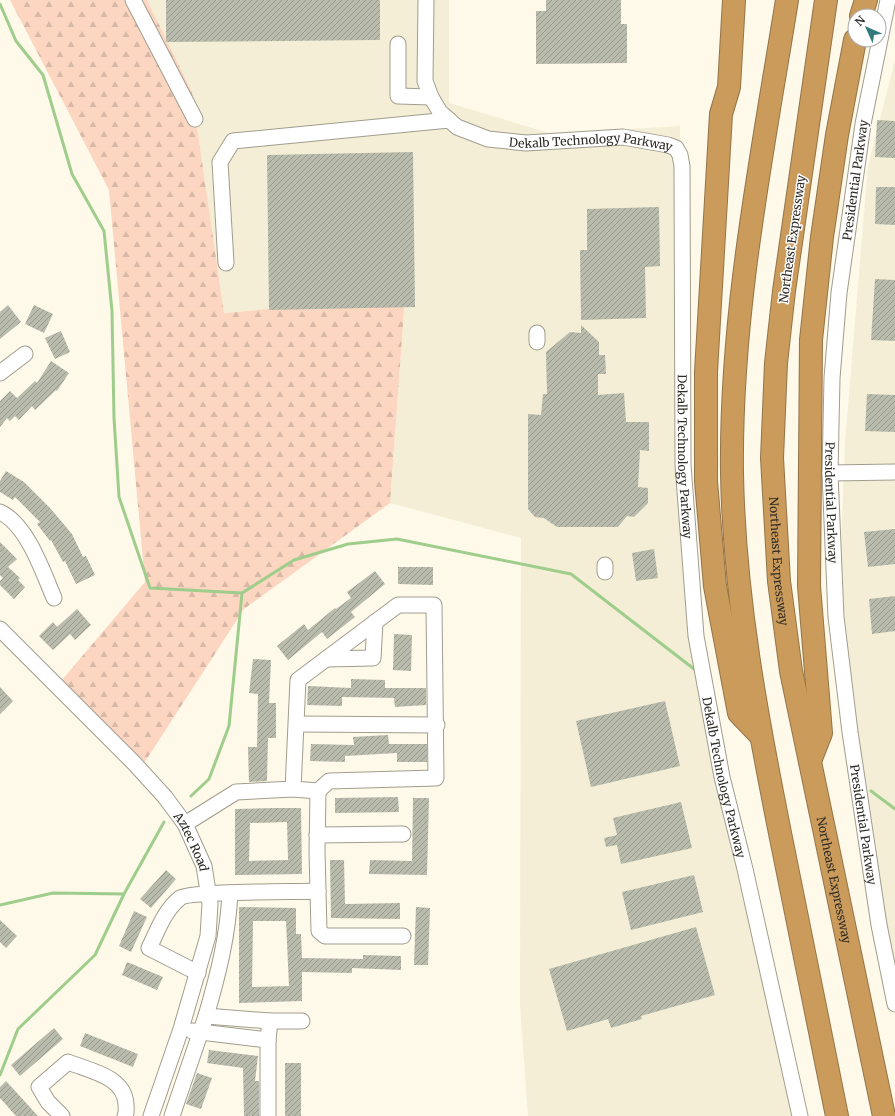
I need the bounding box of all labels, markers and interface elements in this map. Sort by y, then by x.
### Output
north arrow [847,8,887,48]
text: N [852,13,868,29]
street label: Presidential Parkway [839,119,871,241]
street label: Dekalb Technology Parkway [508,129,675,154]
street label: Northeast Expressway [776,174,808,304]
street label: Dekalb Technology Parkway [675,374,696,539]
street label: Presidential Parkway [822,441,841,564]
street label: Northeast Expressway [767,496,792,626]
street label: Dekalb Technology Parkway [700,695,749,859]
street label: Presidential Parkway [847,763,880,886]
street label: Aztec Road [170,808,212,872]
street label: Northeast Expressway [814,815,855,945]

